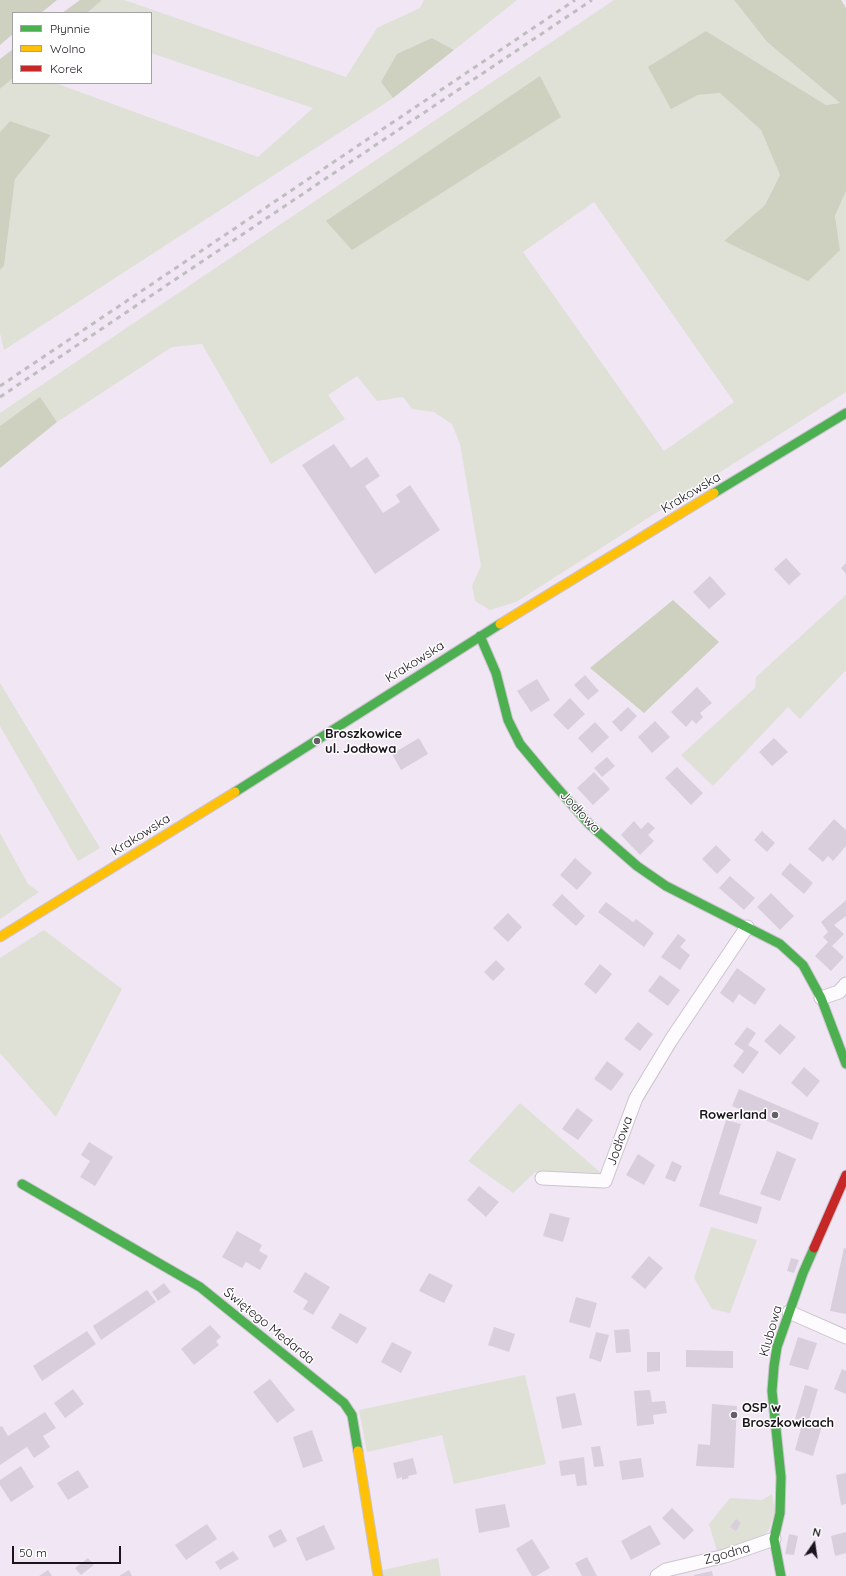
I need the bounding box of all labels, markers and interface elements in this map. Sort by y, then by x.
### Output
legend [12,12,152,84]
text: Płynnie [50,21,90,36]
text: Wolno [50,41,86,56]
text: Korek [50,61,83,76]
street label: Krakowska [658,469,724,517]
street label: Krakowska [383,638,447,686]
place label: Broszkowice ul. Jodłowa [325,726,402,757]
marker: Broszkowice ul. Jodłowa [312,736,322,746]
street label: Jodłowa [557,788,603,836]
street label: Krakowska [109,811,173,859]
place label: Rowerland [699,1107,767,1123]
marker: Rowerland [770,1110,780,1120]
street label: Jodłowa [604,1114,636,1168]
street label: Świętego Medarda [220,1285,318,1367]
street label: Klubowa [756,1304,786,1358]
place label: OSP w Broszkowicach [742,1400,834,1431]
marker: OSP w Broszkowicach [729,1410,739,1420]
north arrow [794,1524,834,1564]
text: N [811,1525,822,1540]
scale bar [14,1538,123,1564]
street label: Zgodna [702,1540,752,1568]
text: 50 m [19,1545,47,1560]

